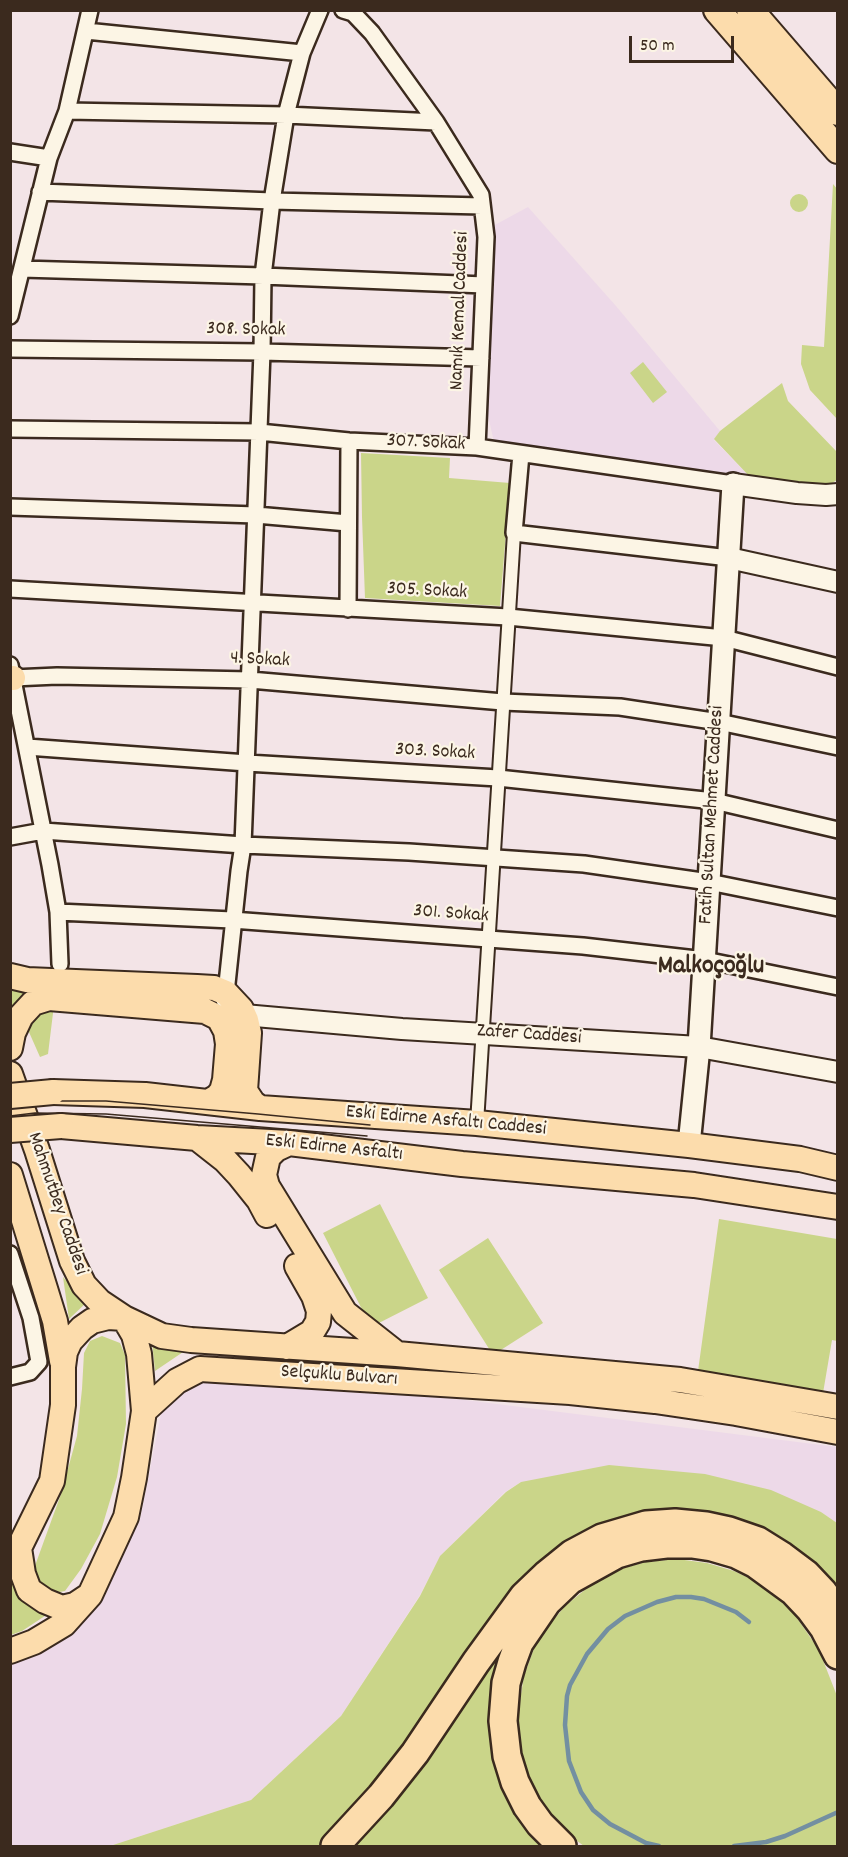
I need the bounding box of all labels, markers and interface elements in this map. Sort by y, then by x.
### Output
scale bar [632,24,737,62]
text: 50 m [640,34,675,59]
street label: Namık Kemal Caddesi [446,231,476,391]
street label: 308. Sokak [206,318,286,344]
street label: 307. Sokak [386,430,466,458]
street label: 305. Sokak [386,578,468,606]
street label: 4. Sokak [230,647,290,675]
street label: Fatih Sultan Mehmet Caddesi [695,705,731,925]
street label: 303. Sokak [394,739,476,767]
street label: 301. Sokak [412,900,490,930]
district label: Malkoçoğlu [658,952,764,984]
street label: Zafer Caddesi [476,1020,582,1052]
street label: Eski Edirne Asfaltı Caddesi [345,1101,547,1143]
street label: Mahmutbey Caddesi [20,1130,92,1278]
street label: Eski Edirne Asfaltı [264,1130,404,1168]
street label: Selçuklu Bulvarı [280,1361,398,1393]

